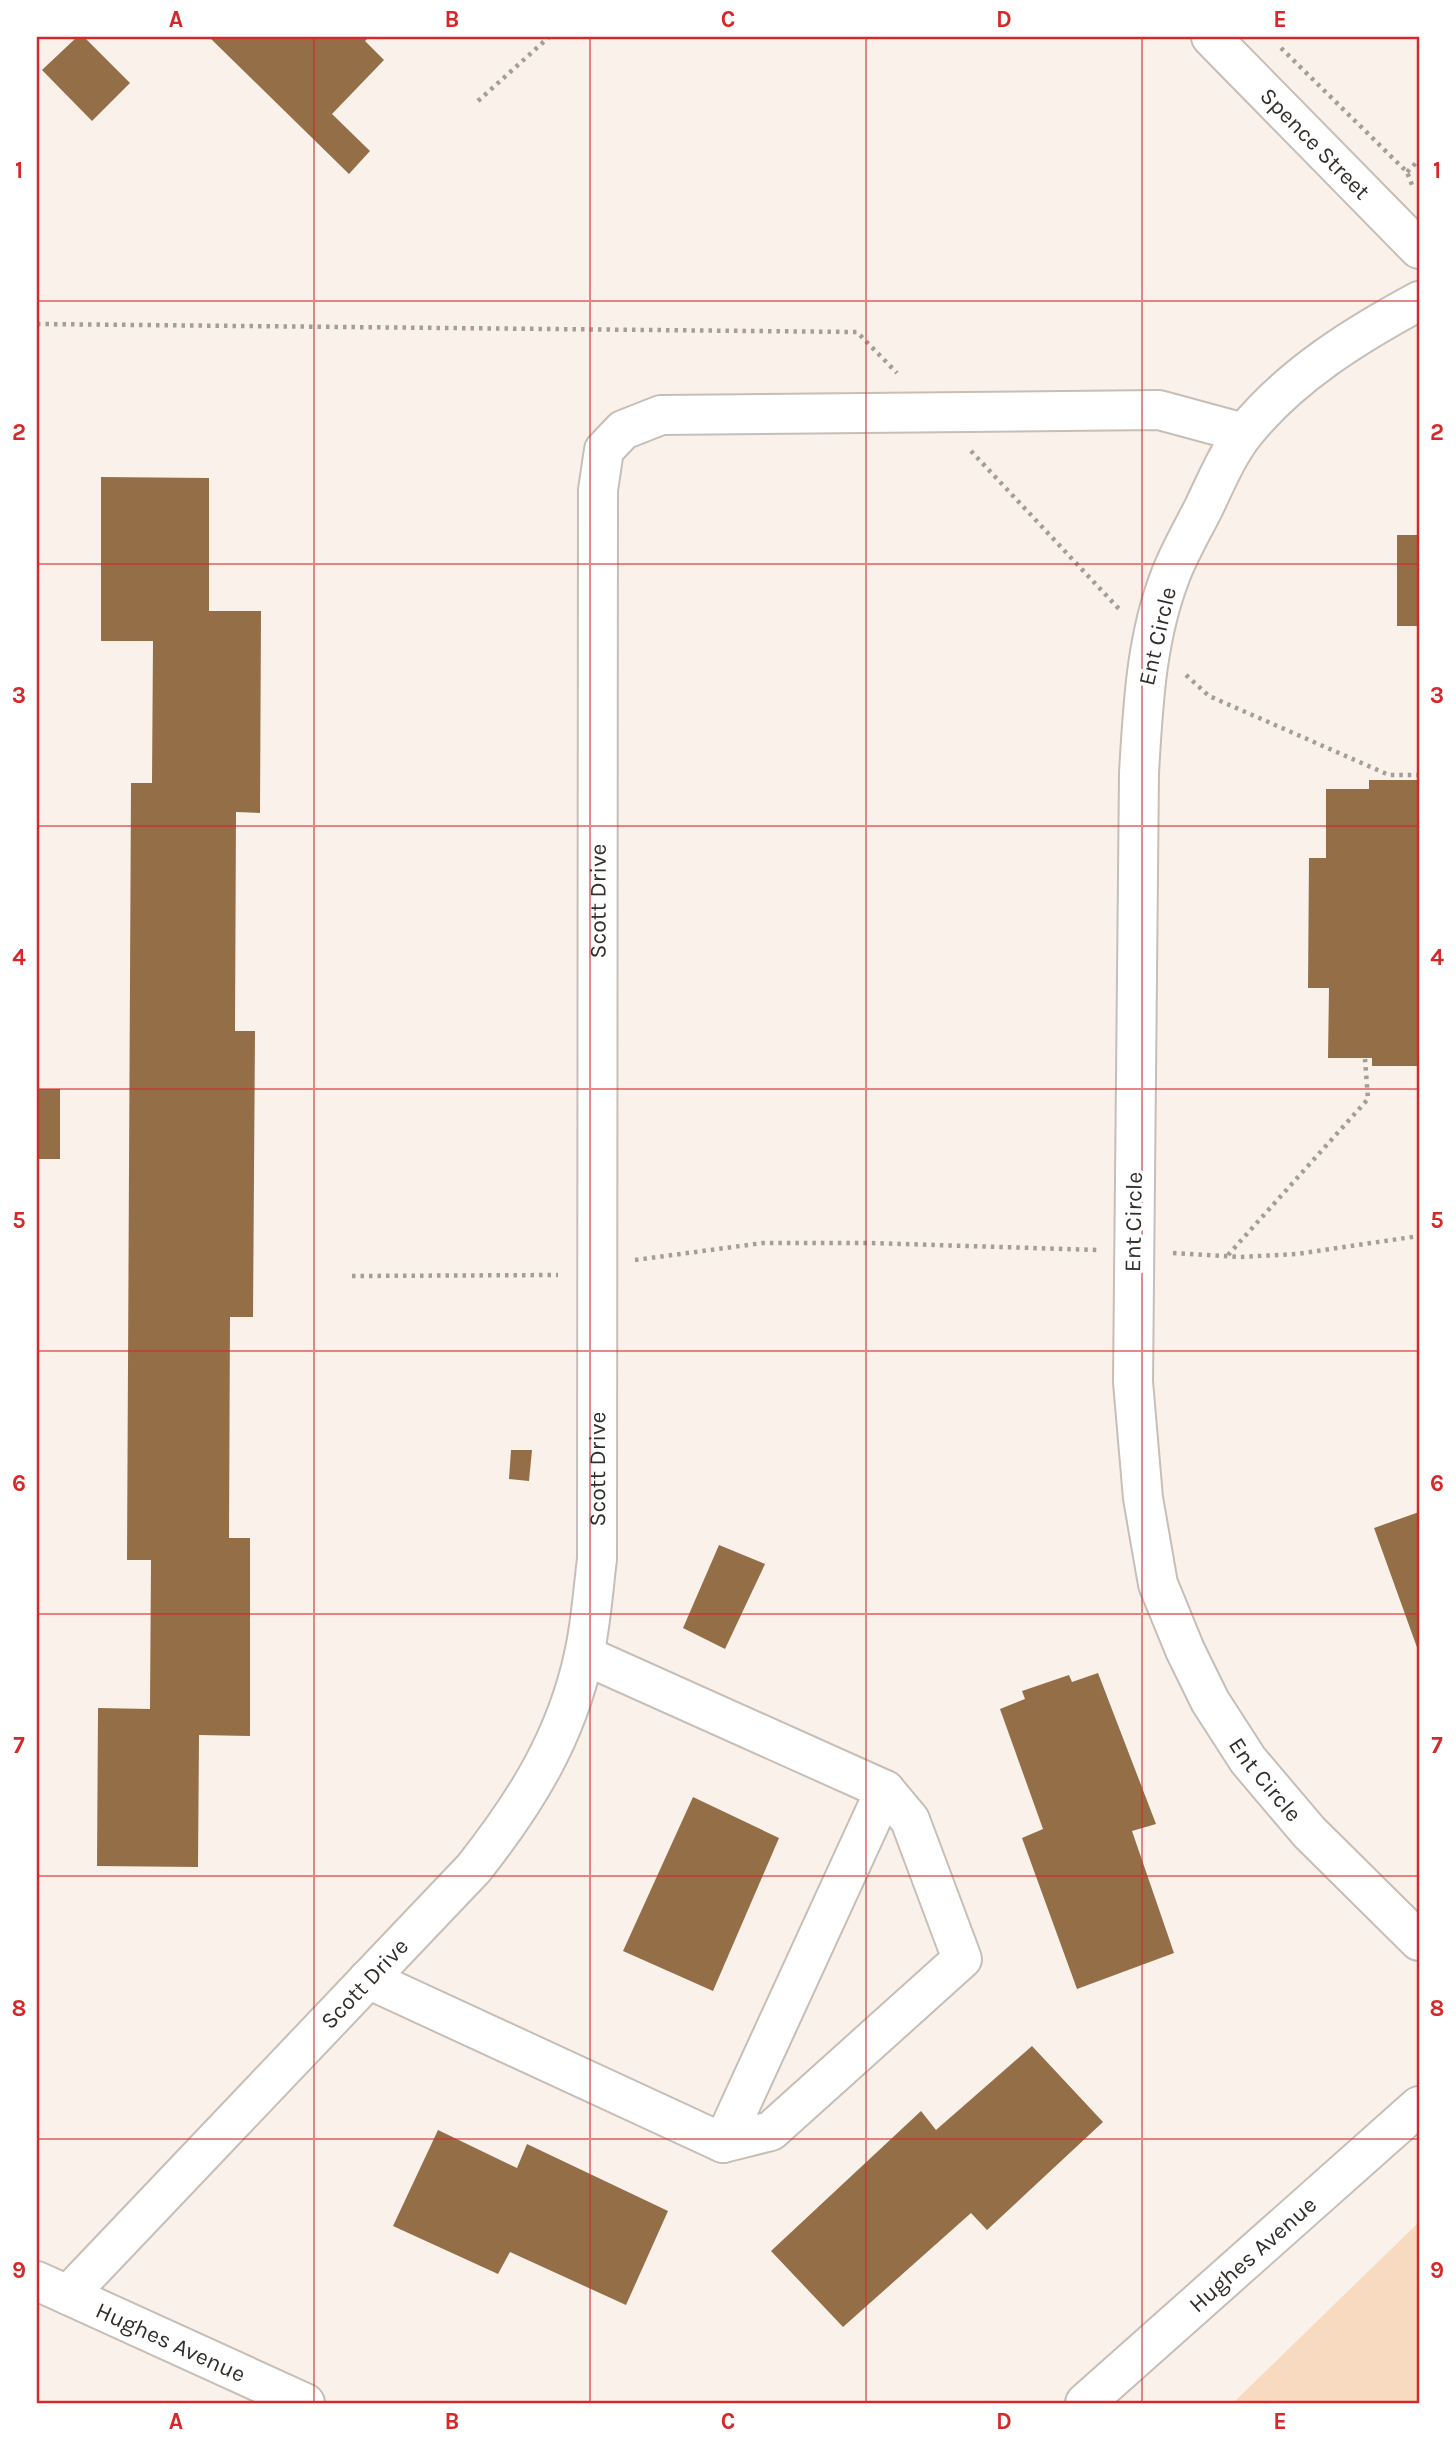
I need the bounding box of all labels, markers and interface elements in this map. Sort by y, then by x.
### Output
text: A [169,6,183,33]
text: B [445,6,459,33]
text: C [721,6,735,33]
text: D [996,6,1012,33]
text: E [1273,6,1287,33]
street label: Spence Street [1254,82,1376,205]
text: 1 [15,157,23,184]
text: 1 [1433,157,1441,184]
text: 2 [12,419,26,446]
text: 2 [1430,419,1444,446]
street label: Ent Circle [1133,584,1182,688]
text: 3 [12,682,26,709]
text: 3 [1430,682,1444,709]
street label: Scott Drive [585,844,612,959]
text: 4 [12,944,26,971]
text: 4 [1430,944,1444,971]
street label: Ent Circle [1119,1172,1148,1272]
text: 5 [12,1207,26,1234]
text: 5 [1430,1207,1444,1234]
street label: Scott Drive [584,1412,611,1527]
text: 6 [12,1470,26,1497]
text: 6 [1430,1470,1444,1497]
text: 7 [13,1732,25,1759]
text: 7 [1431,1732,1443,1759]
street label: Ent Circle [1223,1733,1307,1827]
street label: Scott Drive [315,1933,414,2035]
text: 8 [12,1995,26,2022]
text: 8 [1430,1995,1444,2022]
street label: Hughes Avenue [1183,2191,1322,2318]
text: 9 [12,2257,26,2284]
text: 9 [1430,2257,1444,2284]
street label: Hughes Avenue [92,2297,250,2388]
text: A [169,2408,183,2435]
text: B [445,2408,459,2435]
text: C [721,2408,735,2435]
text: D [996,2408,1012,2435]
text: E [1273,2408,1287,2435]

